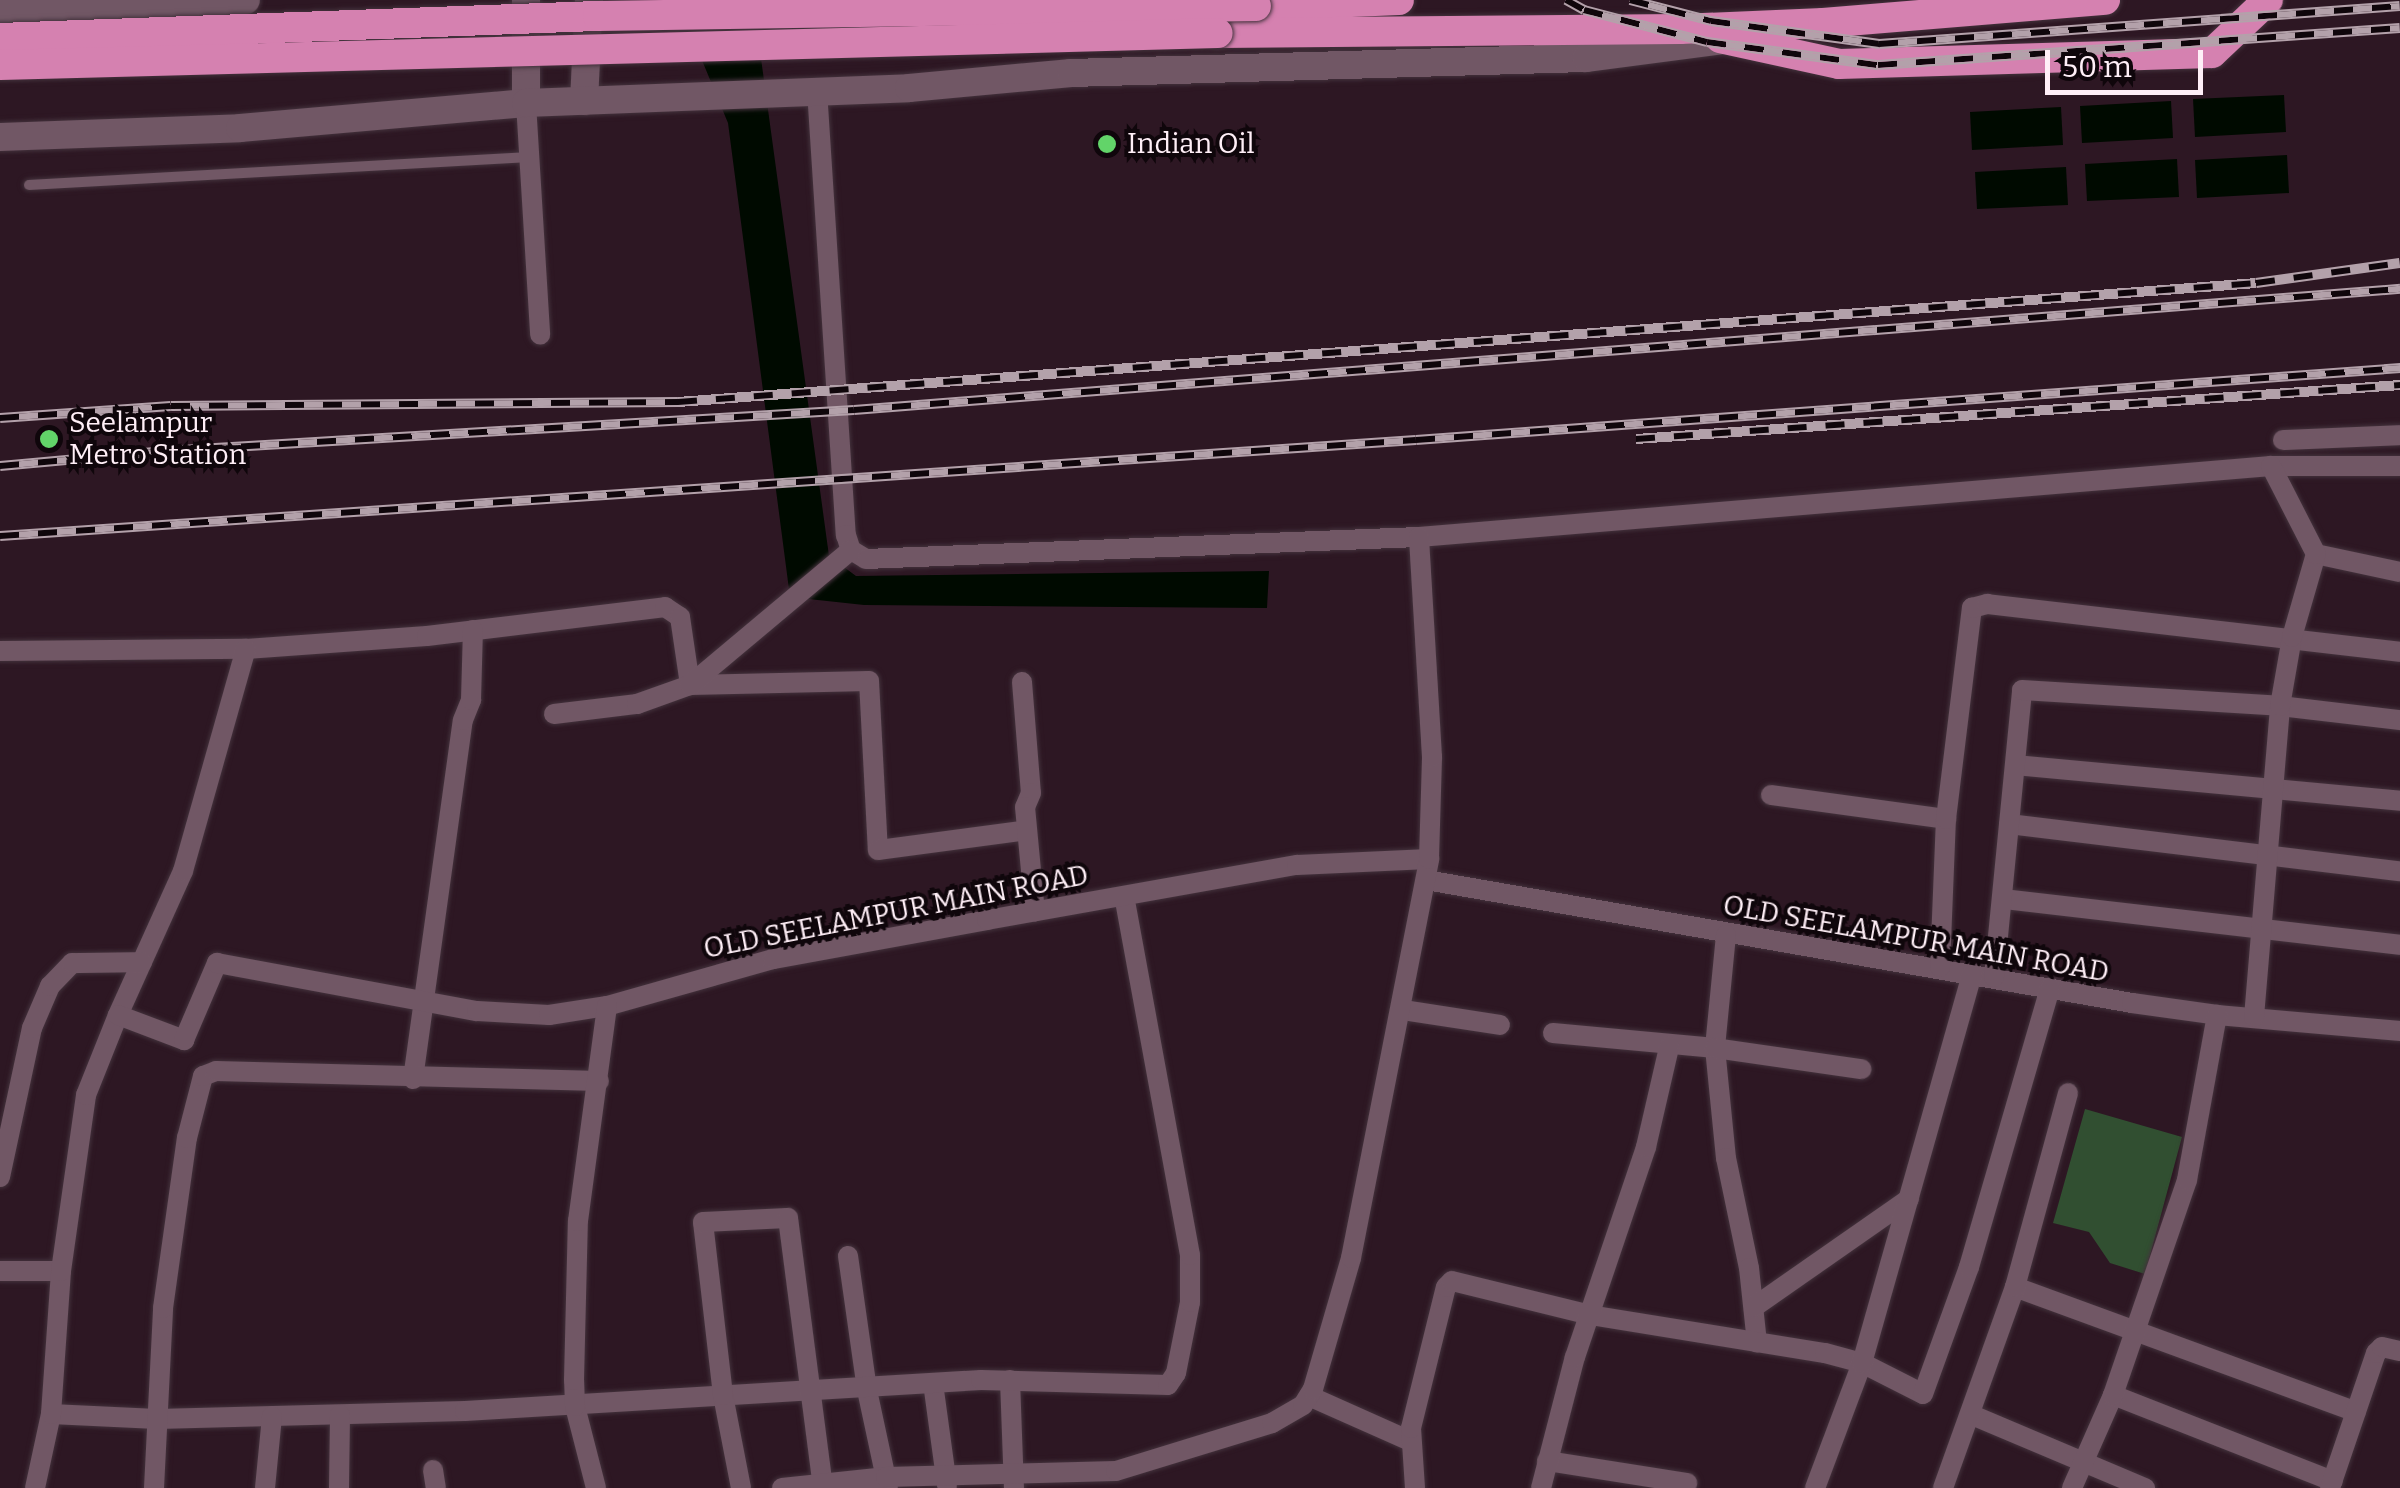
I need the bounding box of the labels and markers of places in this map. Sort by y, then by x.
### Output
place label: Indian Oil [1127,127,1255,161]
marker: Indian Oil [1096,133,1118,155]
place label: Seelampur Metro Station [69,406,246,472]
marker: Seelampur Metro Station [38,428,60,450]

